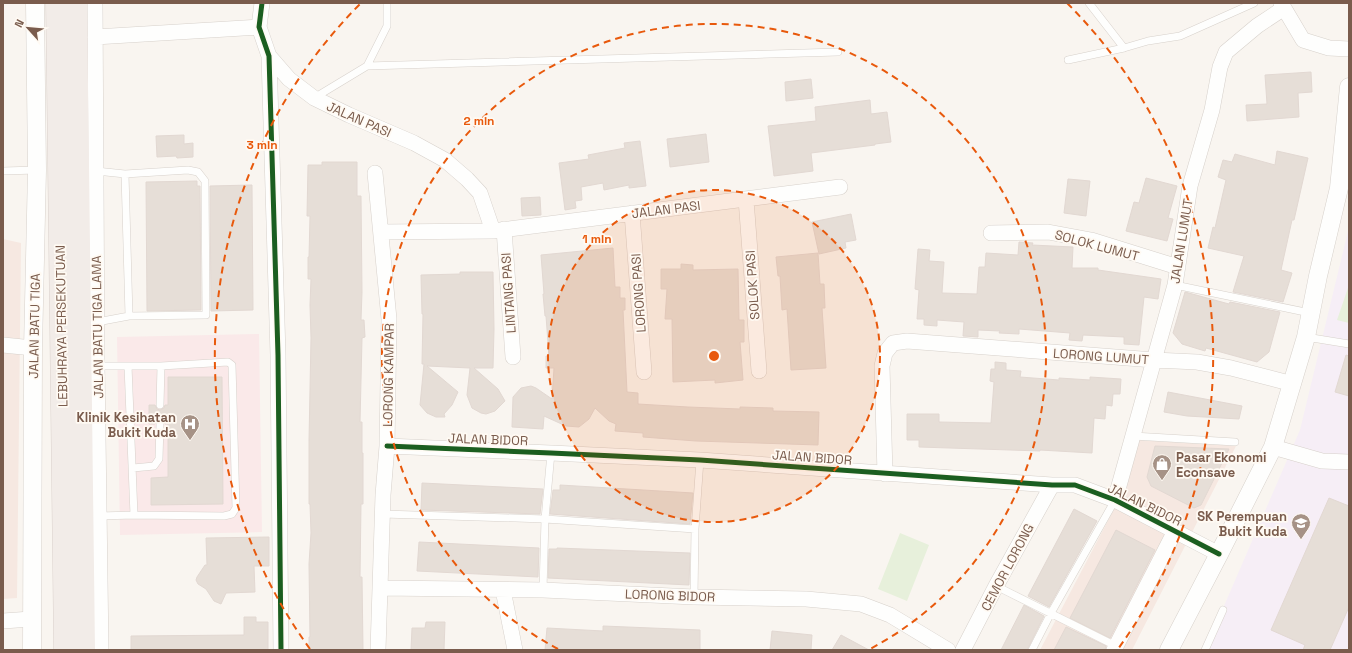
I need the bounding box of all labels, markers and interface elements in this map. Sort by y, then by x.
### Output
north arrow [8,8,48,48]
text: N [11,17,27,30]
street label: JALAN PASI [324,98,394,141]
text: 2 min [463,113,495,129]
text: 3 min [246,137,278,153]
street label: JALAN PASI [631,197,701,222]
street label: JALAN LUMUT [1166,197,1197,285]
street label: SOLOK LUMUT [1053,226,1141,265]
text: 1 min [582,231,612,247]
street label: LEBUHRAYA PERSEKUTUAN [52,245,71,407]
street label: SOLOK PASI [742,250,763,320]
street label: LINTANG PASI [497,252,520,334]
street label: LORONG PASI [627,253,650,333]
street label: JALAN BATU TIGA LAMA [88,255,107,399]
street label: JALAN BATU TIGA [25,273,44,379]
street label: LORONG KAMPAR [379,323,398,427]
street label: LORONG LUMUT [1052,345,1150,368]
centre of rings [707,349,721,363]
place label: Klinik Kesihatan Bukit Kuda [77,409,176,441]
hospital icon: Klinik Kesihatan Bukit Kuda [179,413,201,441]
street label: JALAN BIDOR [448,430,528,449]
street label: JALAN BIDOR [771,446,852,469]
place label: Pasar Ekonomi Econsave [1176,449,1267,481]
shop icon: Pasar Ekonomi Econsave [1151,453,1173,481]
street label: JALAN BIDOR [1105,479,1184,530]
place label: SK Perempuan Bukit Kuda [1197,508,1287,540]
school or university icon: SK Perempuan Bukit Kuda [1290,512,1312,540]
street label: CEMOR LORONG [977,521,1038,614]
street label: LORONG BIDOR [625,585,715,606]

